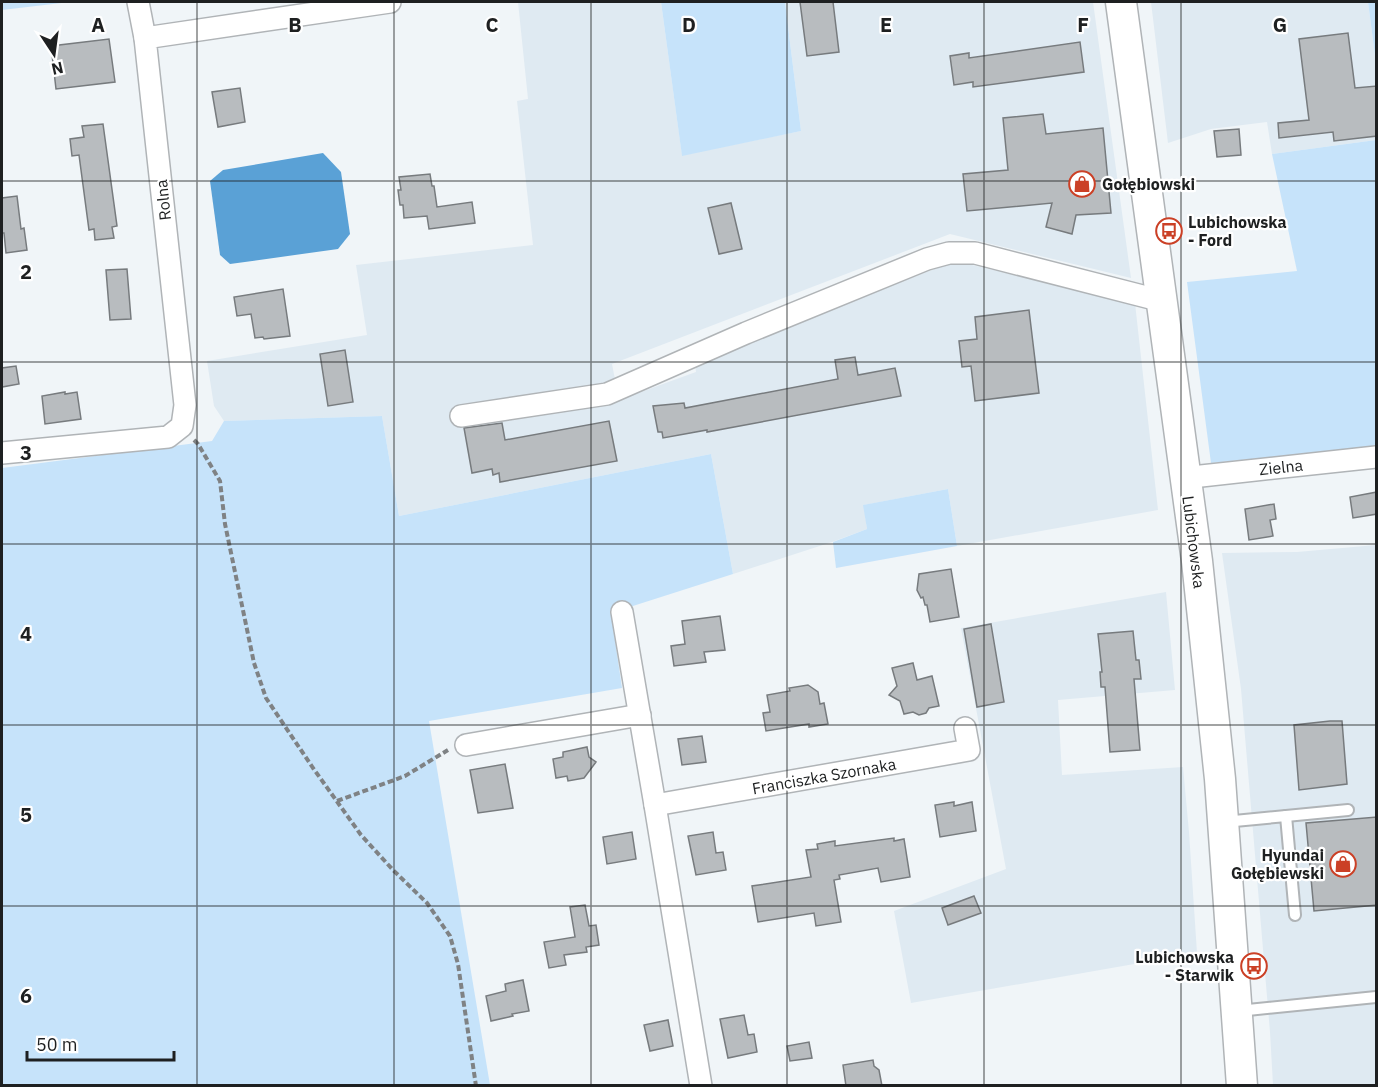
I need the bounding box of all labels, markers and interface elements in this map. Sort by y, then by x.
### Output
text: A [91,11,105,38]
text: B [288,11,302,38]
text: C [485,11,499,38]
text: D [682,11,696,38]
text: E [880,11,892,38]
text: F [1077,11,1089,38]
text: G [1273,11,1287,38]
north arrow [24,24,84,84]
text: N [49,58,65,80]
shop icon: Gołębiowski [1067,169,1097,199]
place label: Gołębiowski [1102,174,1195,194]
street label: Rolna [151,178,175,221]
place label: Lubichowska - Ford [1188,212,1287,250]
bus stop icon: Lubichowska - Ford [1154,216,1184,246]
text: 2 [20,258,32,285]
text: 3 [20,439,32,466]
street label: Zielna [1258,455,1304,479]
street label: Lubichowska [1178,495,1210,590]
text: 4 [20,620,32,647]
street label: Franciszka Szornaka [750,753,898,799]
text: 5 [20,801,32,828]
place label: Hyundai Gołębiewski [1231,845,1324,883]
shop icon: Hyundai Gołębiewski [1328,849,1358,879]
place label: Lubichowska - Starwik [1135,947,1235,985]
bus stop icon: Lubichowska - Starwik [1239,951,1269,981]
text: 6 [20,982,32,1009]
scale bar [27,1024,174,1062]
text: 50 m [36,1033,78,1056]

